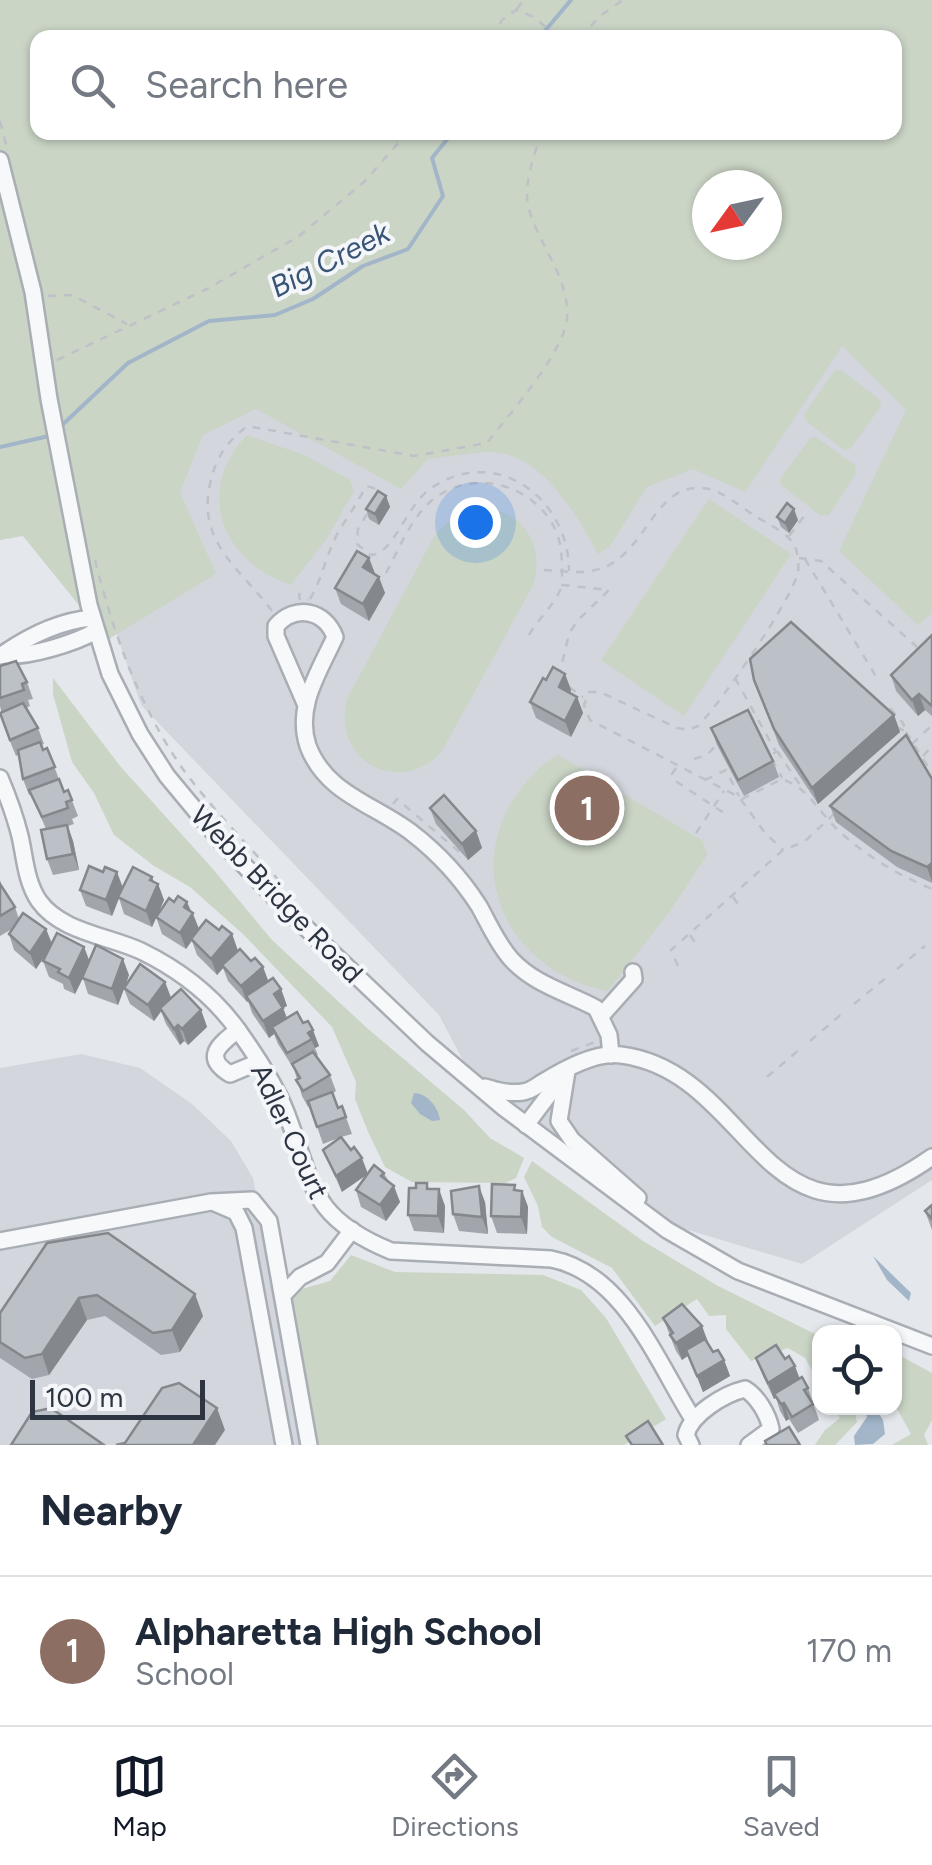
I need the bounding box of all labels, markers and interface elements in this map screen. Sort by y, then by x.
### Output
search box [30,30,902,140]
icon: search [65,58,120,113]
text: Search here [145,62,348,108]
north arrow [692,170,782,260]
water label: Big Creek [264,213,397,305]
your location [450,497,501,548]
pin: 1 [554,770,620,846]
street label: Webb Bridge Road [184,798,370,990]
street label: Adler Court [244,1058,336,1204]
map controls [812,1325,902,1415]
button: locate [812,1325,902,1415]
scale bar [30,1375,205,1420]
text: 100 m [45,1380,123,1414]
text: Nearby [40,1485,182,1536]
text: Alpharetta High School [135,1609,542,1655]
text: 1 [66,1632,79,1670]
text: 170 m [806,1632,892,1670]
text: School [135,1655,234,1693]
tab: Map [112,1749,167,1843]
tab: Directions [391,1749,519,1843]
tab: Saved [743,1749,820,1843]

